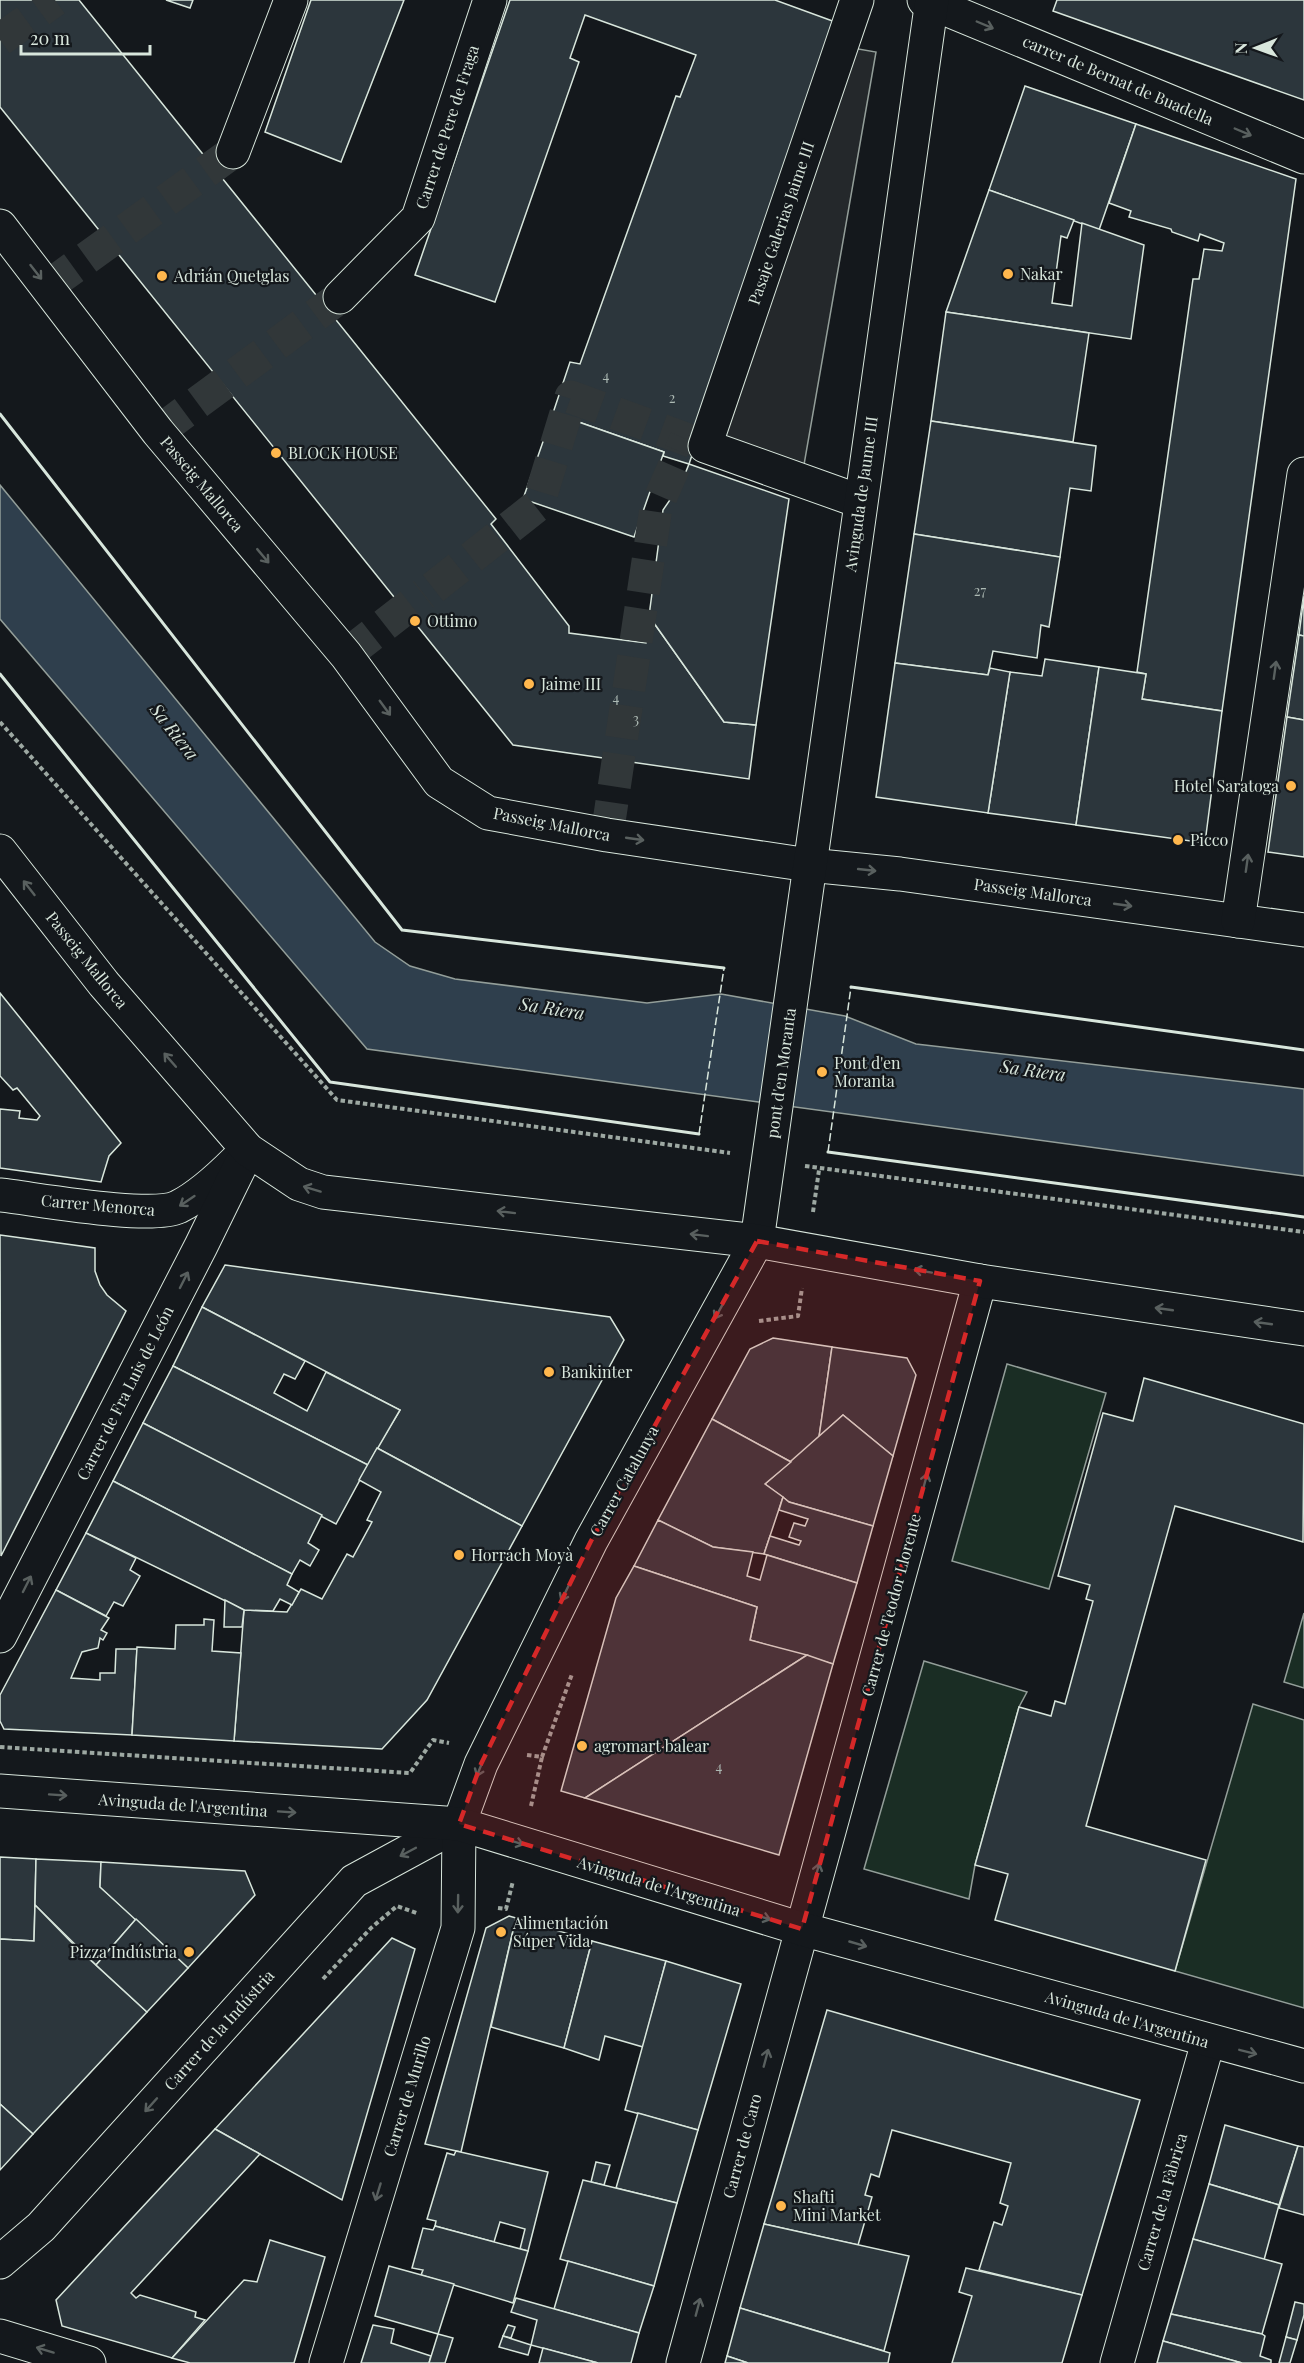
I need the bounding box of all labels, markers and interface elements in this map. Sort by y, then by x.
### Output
scale bar [21,18,150,56]
north arrow [1226,18,1286,78]
one-way arrow [976,20,994,31]
text: 20 m [30,26,70,50]
street label: carrer de Bernat de Buadella [1020,30,1217,129]
street label: Carrer de Pere de Fraga [410,42,483,211]
text: N [1230,42,1251,54]
one-way arrow [1233,127,1252,138]
street label: Pasaje Galerias Jaime III [743,138,818,307]
place label: Nakar [1020,263,1063,284]
one-way arrow [29,264,42,280]
place label: Adrián Quetglas [173,265,289,286]
marker: Nakar [1001,267,1015,281]
marker: Adrián Quetglas [155,269,169,283]
house number: 4 [603,366,610,385]
house number: 2 [669,388,676,407]
street label: Avinguda de Jaume III [839,415,882,574]
street label: Passeig Mallorca [156,431,249,536]
place label: BLOCK HOUSE [288,442,398,463]
marker: BLOCK HOUSE [269,446,283,460]
one-way arrow [256,548,269,564]
house number: 27 [974,581,987,600]
place label: Ottimo [427,610,477,631]
marker: Ottimo [408,614,422,628]
one-way arrow [1270,660,1281,680]
place label: Jaime III [540,673,601,694]
marker: Jaime III [522,677,536,691]
house number: 4 [613,688,620,707]
water label: Sa Riera [144,697,204,765]
one-way arrow [378,699,391,715]
house number: 3 [633,709,639,728]
place label: Hotel Saratoga [1174,775,1279,796]
marker: Hotel Saratoga [1284,779,1298,793]
street label: Passeig Mallorca [492,802,612,845]
place label: Picco [1190,829,1229,850]
marker: Picco [1171,833,1185,847]
one-way arrow [625,834,645,845]
one-way arrow [1241,853,1252,873]
one-way arrow [857,865,877,876]
street label: Passeig Mallorca [973,873,1093,910]
one-way arrow [23,880,36,896]
one-way arrow [1113,899,1132,910]
street label: Passeig Mallorca [42,907,133,1013]
water label: Sa Riera [517,991,587,1025]
street label: pont d'en Moranta [761,1006,800,1139]
place label: Pont d'en Moranta [834,1052,901,1091]
one-way arrow [163,1053,177,1068]
water label: Sa Riera [998,1053,1067,1086]
marker: Pont d'en Moranta [815,1065,829,1079]
one-way arrow [303,1182,322,1193]
street label: Carrer Menorca [40,1189,156,1220]
one-way arrow [180,1195,196,1207]
one-way arrow [496,1206,516,1217]
one-way arrow [690,1229,710,1240]
one-way arrow [913,1265,933,1276]
one-way arrow [178,1271,190,1289]
street label: Carrer de Fra Luis de León [71,1302,178,1483]
one-way arrow [713,1302,725,1319]
one-way arrow [1155,1303,1175,1314]
one-way arrow [1254,1318,1273,1329]
place label: Bankinter [561,1361,632,1382]
marker: Bankinter [542,1365,556,1379]
street label: Carrer Catalunya [584,1422,663,1540]
one-way arrow [920,1473,931,1492]
street label: Carrer de Teodor Llorente [856,1511,925,1699]
place label: Horrach Moyà [471,1544,573,1565]
marker: Horrach Moyà [452,1548,466,1562]
one-way arrow [22,1575,33,1593]
one-way arrow [559,1583,571,1601]
place label: agromart balear [594,1735,709,1756]
marker: agromart balear [575,1739,589,1753]
house number: 4 [716,1757,723,1776]
one-way arrow [474,1758,485,1777]
street label: Avinguda de l'Argentina [97,1788,268,1821]
one-way arrow [48,1790,68,1801]
one-way arrow [277,1807,296,1818]
one-way arrow [505,1837,524,1848]
one-way arrow [399,1847,417,1858]
street label: Avinguda de l'Argentina [574,1850,743,1920]
one-way arrow [812,1863,823,1882]
one-way arrow [452,1893,464,1913]
place label: Alimentación Súper Vida [512,1912,609,1951]
one-way arrow [752,1912,771,1923]
marker: Alimentación Súper Vida [494,1925,508,1939]
one-way arrow [848,1939,867,1950]
place label: Pizza Indústria [70,1941,177,1962]
marker: Pizza Indústria [182,1945,196,1959]
street label: Carrer de la Indústria [159,1965,278,2094]
street label: Avinguda de l'Argentina [1042,1985,1212,2052]
street label: Carrer de Murillo [378,2032,435,2159]
one-way arrow [1239,2047,1258,2058]
one-way arrow [761,2049,773,2068]
street label: Carrer de Caro [717,2091,766,2201]
one-way arrow [145,2097,159,2112]
street label: Carrer de la Fàbrica [1132,2130,1191,2273]
one-way arrow [372,2182,383,2201]
place label: Shafti Mini Market [793,2186,881,2225]
marker: Shafti Mini Market [774,2199,788,2213]
one-way arrow [693,2297,705,2316]
one-way arrow [36,2344,55,2355]

